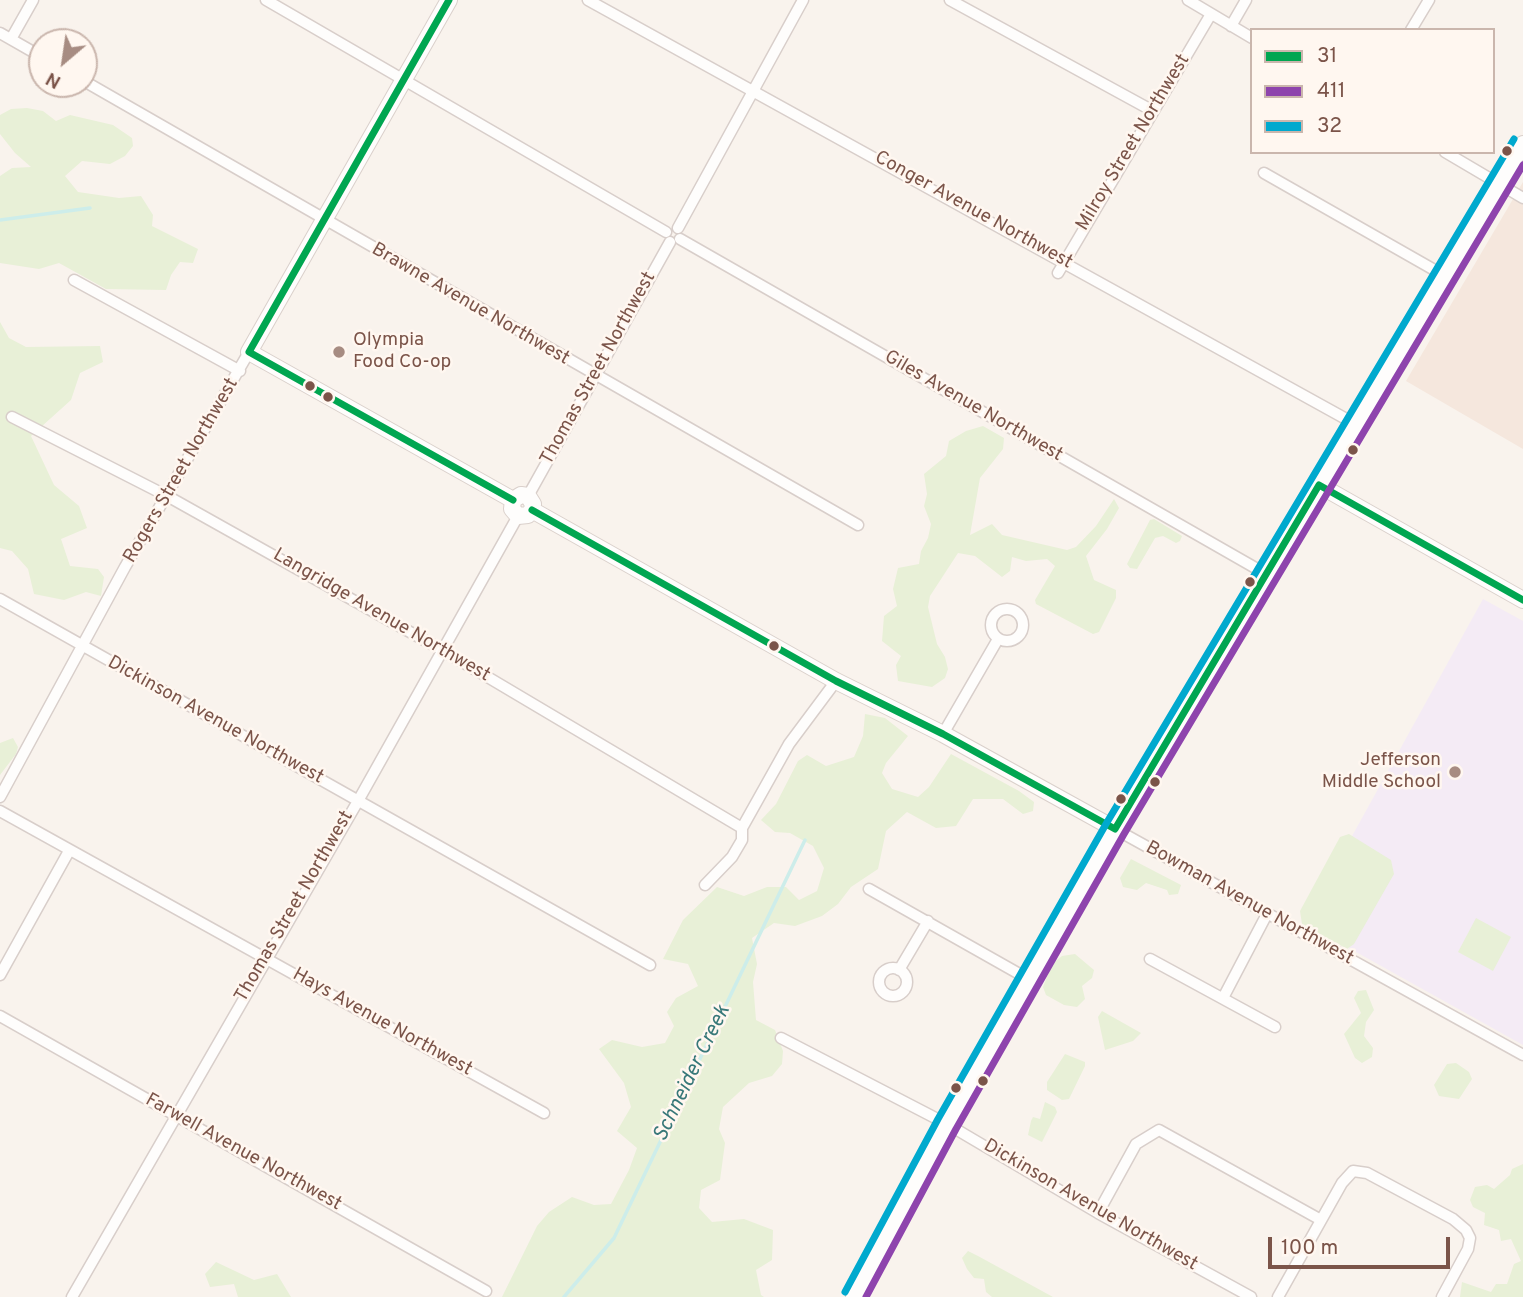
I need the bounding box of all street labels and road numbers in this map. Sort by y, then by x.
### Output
street label: Milroy Street Northwest [1072,51,1196,235]
street label: Conger Avenue Northwest [870,147,1076,275]
street label: Brawne Avenue Northwest [367,239,573,371]
street label: Thomas Street Northwest [536,268,662,470]
street label: Giles Avenue Northwest [880,346,1066,468]
street label: Rogers Street Northwest [120,374,244,568]
street label: Langridge Avenue Northwest [268,544,494,688]
street label: Dickinson Avenue Northwest [103,652,327,790]
street label: Thomas Street Northwest [231,807,359,1007]
street label: Bowman Avenue Northwest [1141,837,1357,971]
street label: Hays Avenue Northwest [288,964,476,1082]
street label: Farwell Avenue Northwest [141,1089,345,1217]
street label: Dickinson Avenue Northwest [979,1135,1201,1277]

